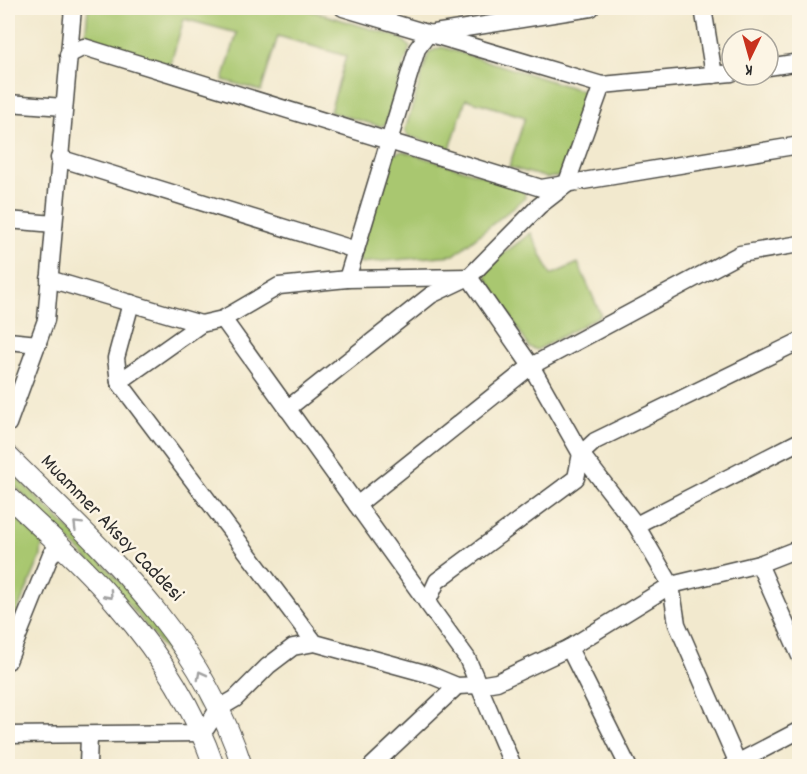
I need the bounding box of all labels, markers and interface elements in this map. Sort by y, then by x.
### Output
north arrow [720,27,780,87]
text: K [744,58,754,81]
street label: Muammer Aksoy Caddesi [32,448,190,610]
one-way arrow [74,521,84,532]
one-way arrow [102,589,113,599]
one-way arrow [197,671,208,681]

